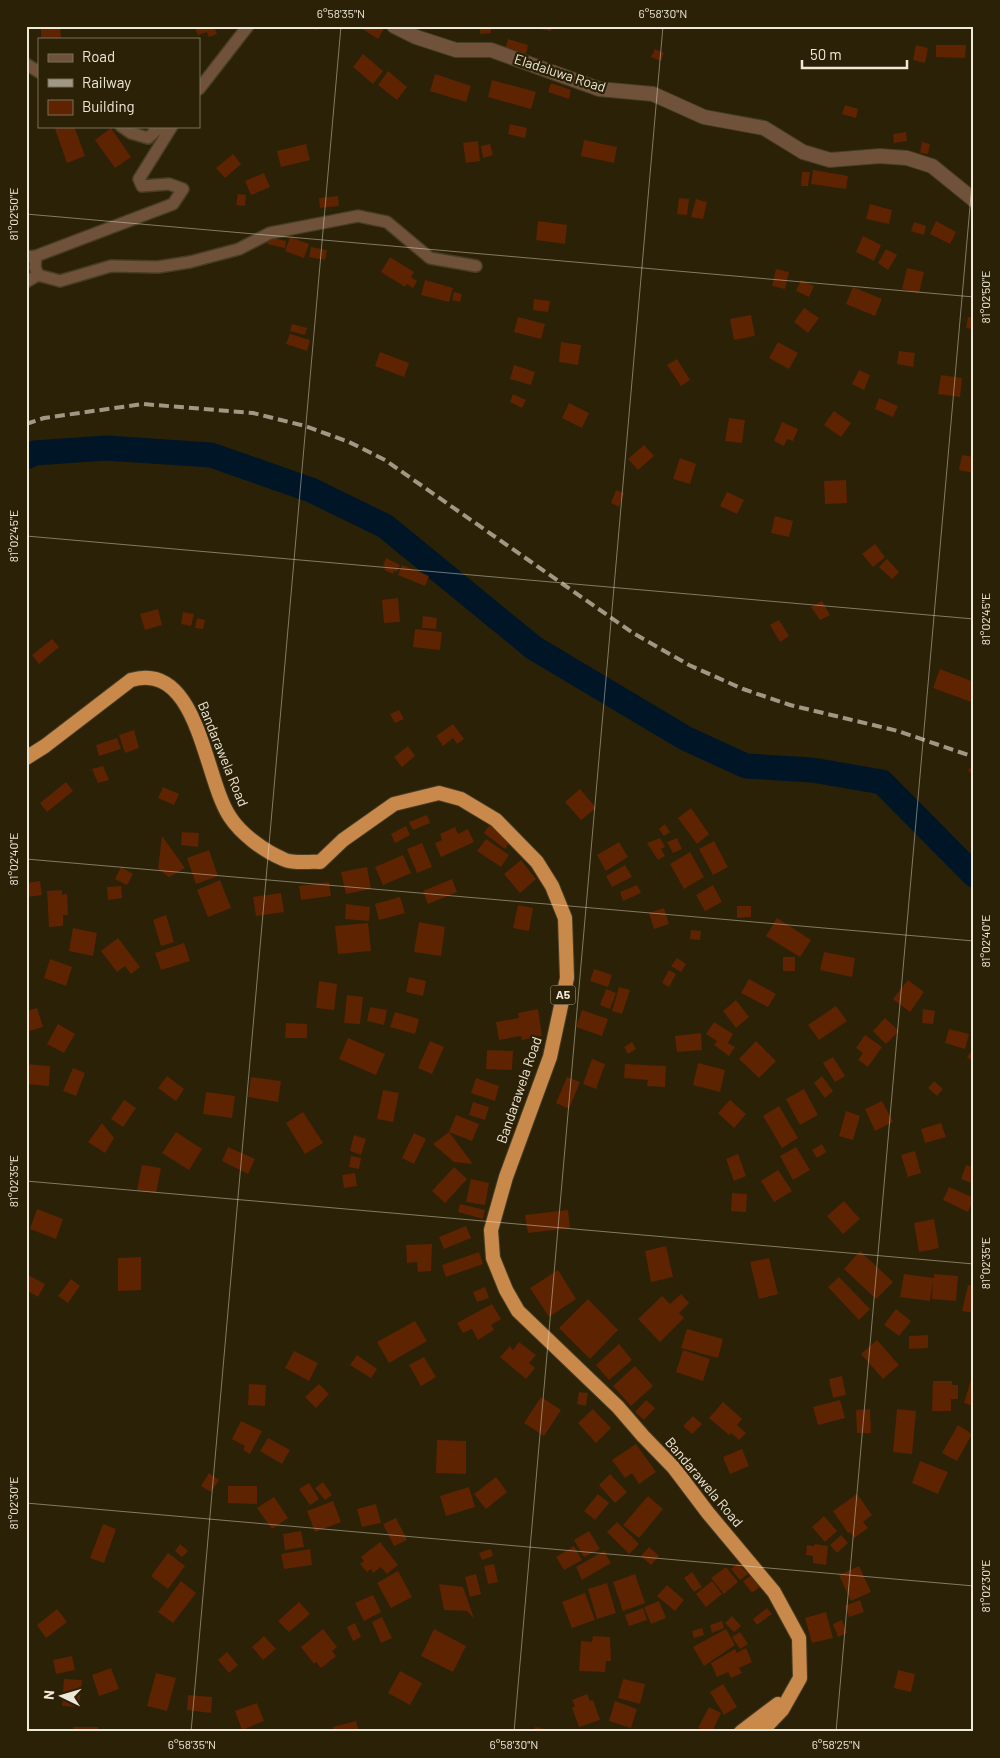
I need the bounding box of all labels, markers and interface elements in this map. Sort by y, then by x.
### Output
text: 6°58'35"N [317,6,365,20]
text: 6°58'30"N [639,6,687,20]
legend [38,38,200,128]
scale bar [802,38,908,70]
text: 50 m [810,45,842,63]
text: Road [82,47,115,65]
street label: Eladaluwa Road [512,50,608,95]
text: Railway [82,73,131,91]
text: Building [82,97,135,115]
text: 81°02'50"E [6,188,20,240]
text: 81°02'50"E [978,271,992,323]
text: 81°02'45"E [6,510,20,562]
text: 81°02'45"E [978,593,992,645]
street label: Bandarawela Road [195,699,252,809]
text: 81°02'40"E [6,832,20,886]
text: 81°02'40"E [978,914,992,968]
road number: A5 [550,986,576,1004]
street label: Bandarawela Road [492,1034,545,1145]
text: 81°02'35"E [6,1155,20,1207]
text: 81°02'35"E [978,1237,992,1289]
street label: Bandarawela Road [662,1433,747,1530]
text: 81°02'30"E [6,1477,20,1529]
text: 81°02'30"E [978,1560,992,1612]
north arrow [38,1670,88,1720]
text: N [40,1689,57,1700]
text: 6°58'35"N [168,1737,216,1751]
text: 6°58'30"N [490,1737,538,1751]
text: 6°58'25"N [812,1737,860,1751]

